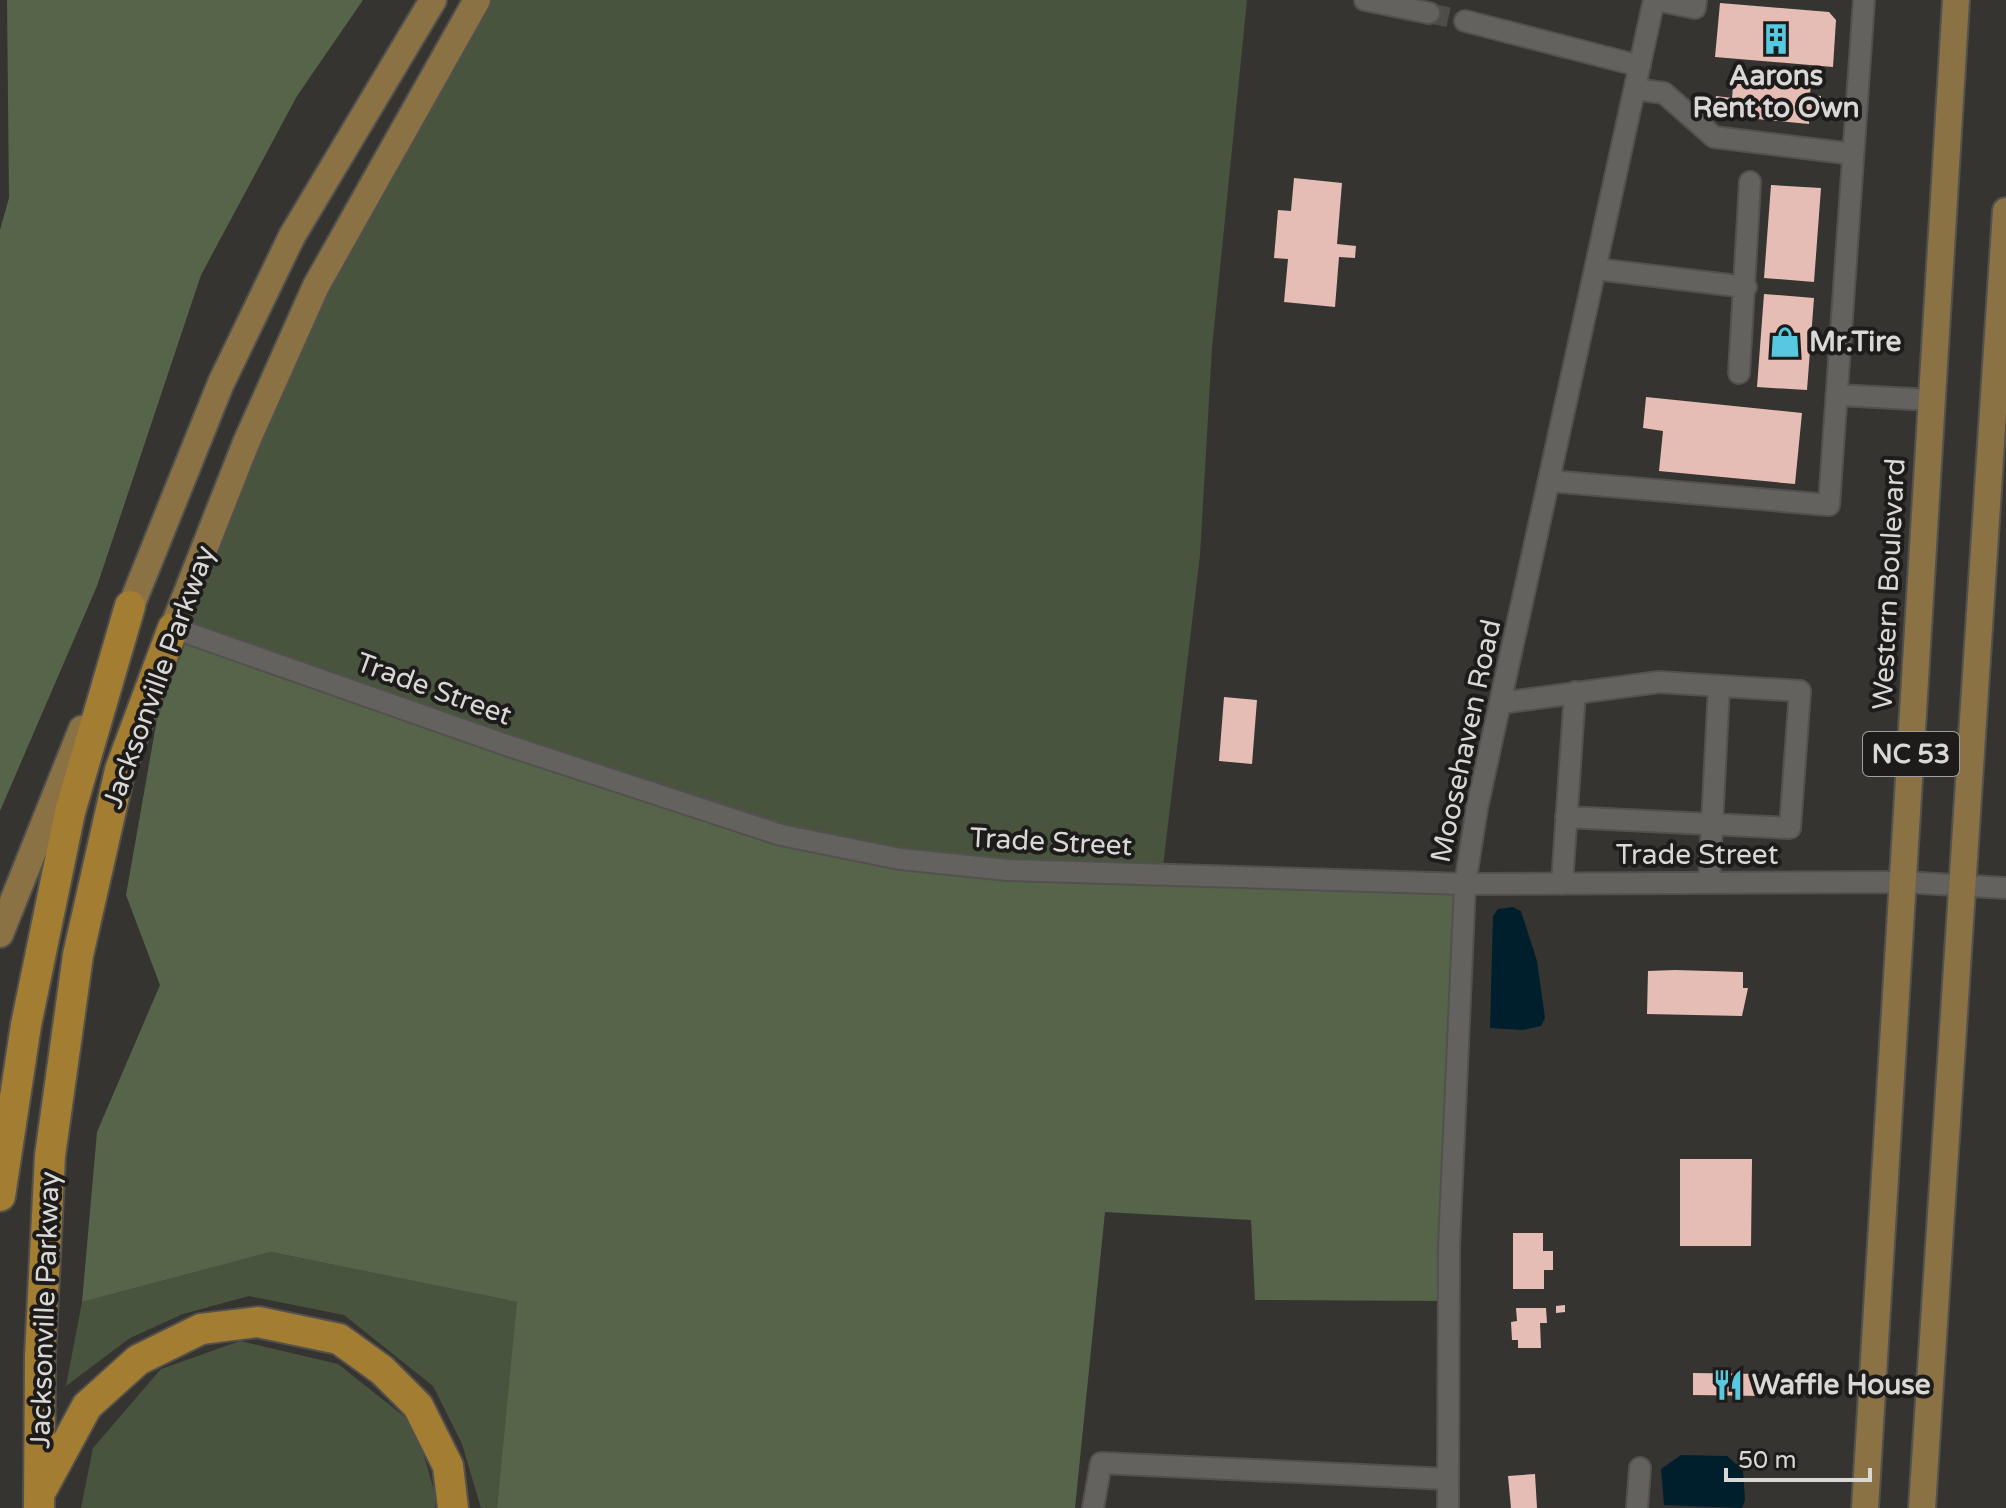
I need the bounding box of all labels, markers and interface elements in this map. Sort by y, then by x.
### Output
building icon: Aarons Rent to Own [1759,22,1793,56]
place label: Aarons Rent to Own [1692,59,1860,125]
shop icon: Mr.Tire [1768,325,1802,359]
place label: Mr.Tire [1809,325,1902,359]
street label: Western Boulevard [1865,457,1913,711]
street label: Jacksonville Parkway [96,541,222,813]
street label: Moosehaven Road [1424,616,1508,866]
street label: Trade Street [352,645,517,733]
road number: NC 53 [1863,732,1959,776]
street label: Trade Street [969,821,1133,863]
street label: Trade Street [1616,838,1779,872]
street label: Jacksonville Parkway [23,1171,67,1449]
restaurant icon: Waffle House [1711,1368,1745,1402]
place label: Waffle House [1752,1368,1931,1402]
scale bar [1726,1432,1870,1482]
text: 50 m [1738,1446,1796,1475]

